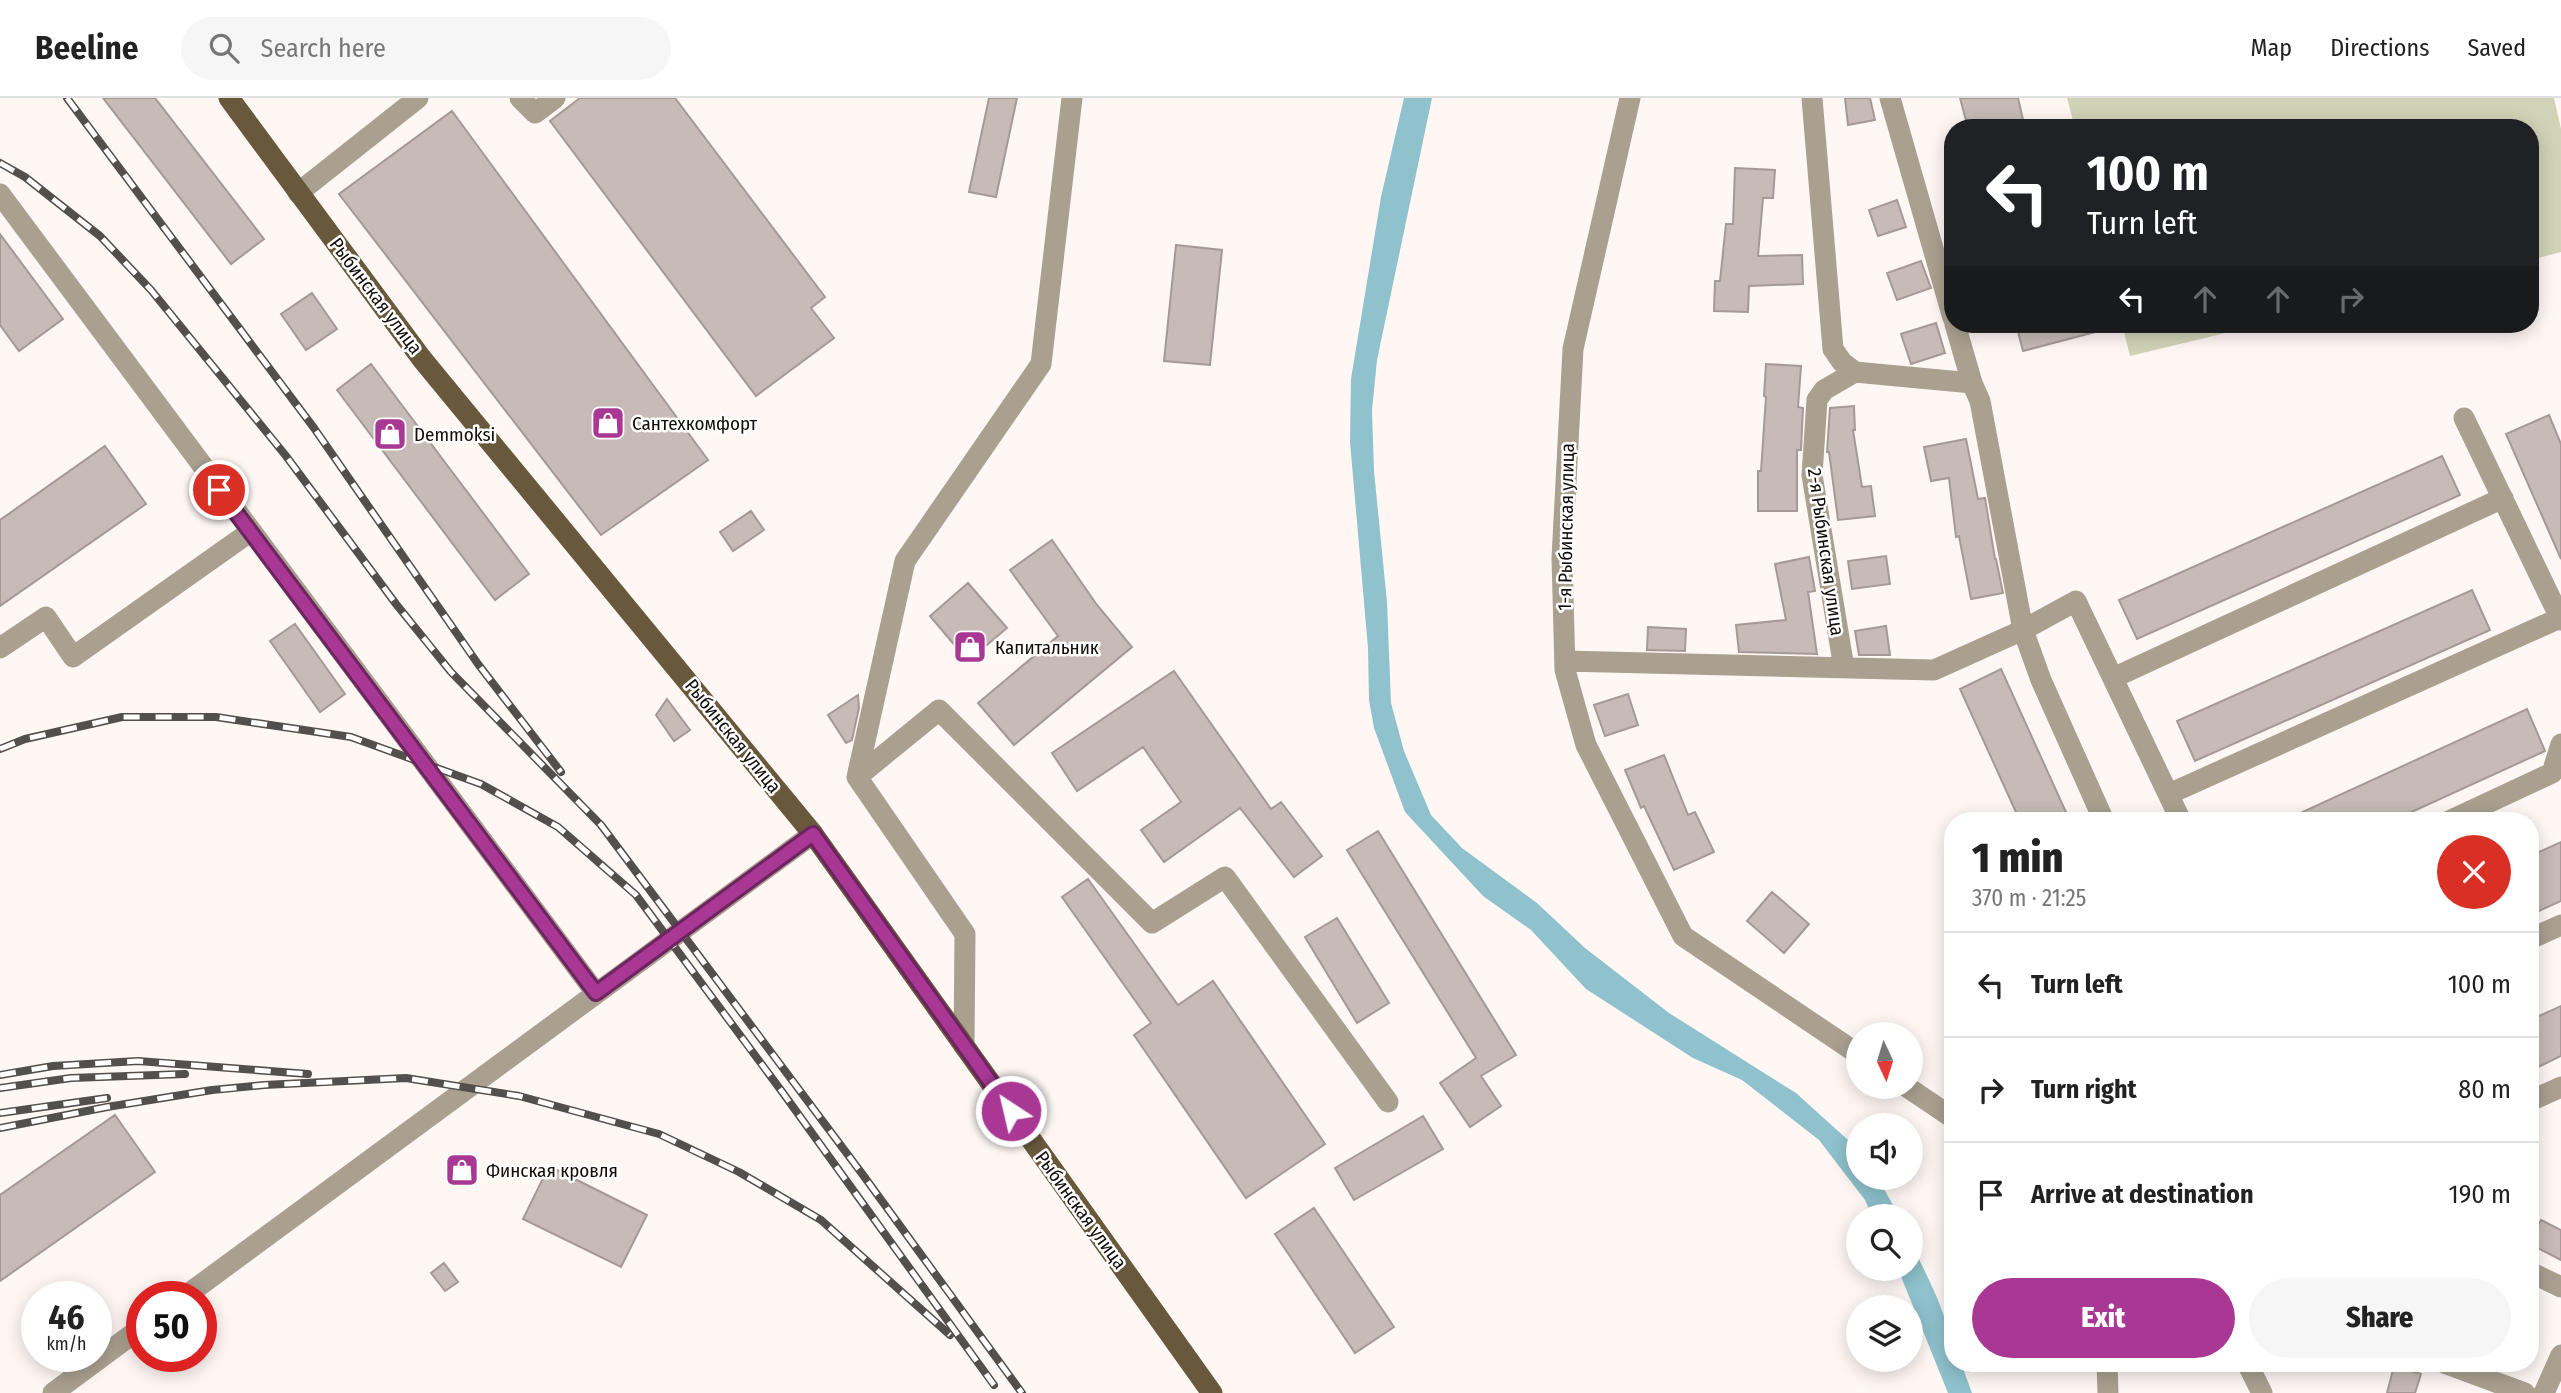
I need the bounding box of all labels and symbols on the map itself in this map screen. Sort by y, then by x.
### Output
street label: Рыбинская улица [325,233,427,359]
shop icon: Сантехкомфорт [589,404,627,442]
place label: Сантехкомфорт [632,412,758,435]
shop icon: Demmoksi [371,415,409,453]
place label: Demmoksi [414,423,495,446]
street label: 1-я Рыбинская улица [1553,443,1579,611]
pin [189,460,249,520]
street label: 2-я Рыбинская улица [1803,467,1849,637]
shop icon: Капитальник [951,628,989,666]
place label: Капитальник [995,636,1099,659]
street label: Рыбинская улица [680,674,786,798]
north arrow [1846,1022,1923,1099]
position arrow [974,1074,1048,1148]
street label: Рыбинская улица [1031,1147,1131,1273]
shop icon: Финская кровля [443,1151,481,1189]
place label: Финская кровля [486,1159,618,1182]
speed limit sign: 50 [126,1281,217,1372]

